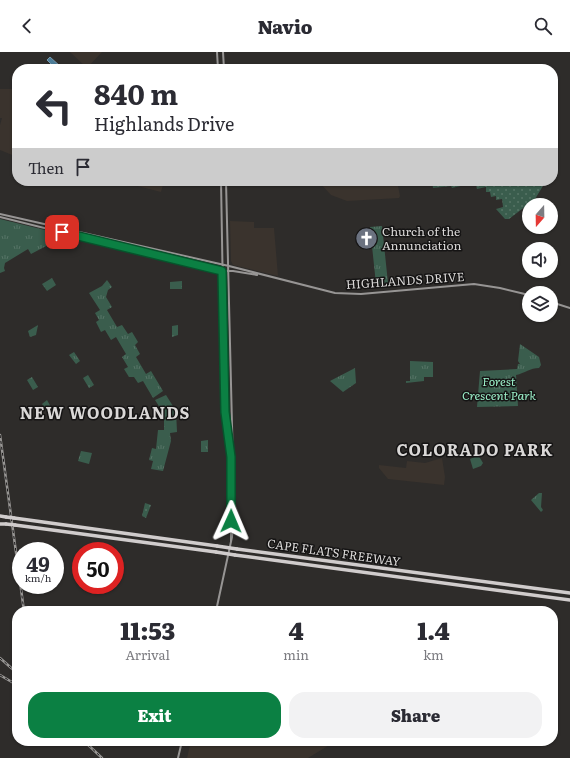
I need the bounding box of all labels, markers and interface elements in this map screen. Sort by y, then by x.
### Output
text: Navio [258,13,312,40]
icon: back [16,15,38,37]
icon: search [532,15,554,37]
text: 840 m [94,72,178,114]
icon: left [28,80,80,132]
text: Highlands Drive [94,110,234,137]
text: Then [28,156,64,179]
icon: arrive [72,156,94,178]
north arrow [522,198,558,234]
map controls [522,198,558,322]
pin [45,215,79,249]
icon: arrive [51,221,73,243]
place label: Church of the Annunciation [382,222,461,254]
church icon: Church of the Annunciation [354,225,380,251]
button: sound [522,242,558,278]
street label: HIGHLANDS DRIVE [345,267,465,293]
button: layers [522,286,558,322]
park label: Forest Crescent Park [462,372,536,404]
district label: NEW WOODLANDS [20,400,190,424]
district label: COLORADO PARK [396,437,554,461]
position arrow [210,500,252,542]
street label: CAPE FLATS FREEWAY [266,534,402,570]
speed limit sign: 50 [72,542,124,594]
text: 49 [26,548,50,578]
text: km/h [25,570,51,585]
text: 11:53 [120,612,175,647]
text: 4 [289,612,304,647]
text: 1.4 [417,612,450,647]
text: Arrival [125,645,170,664]
text: min [283,645,309,664]
text: km [423,645,444,664]
button: Exit [28,692,281,738]
button: Share [289,692,542,738]

